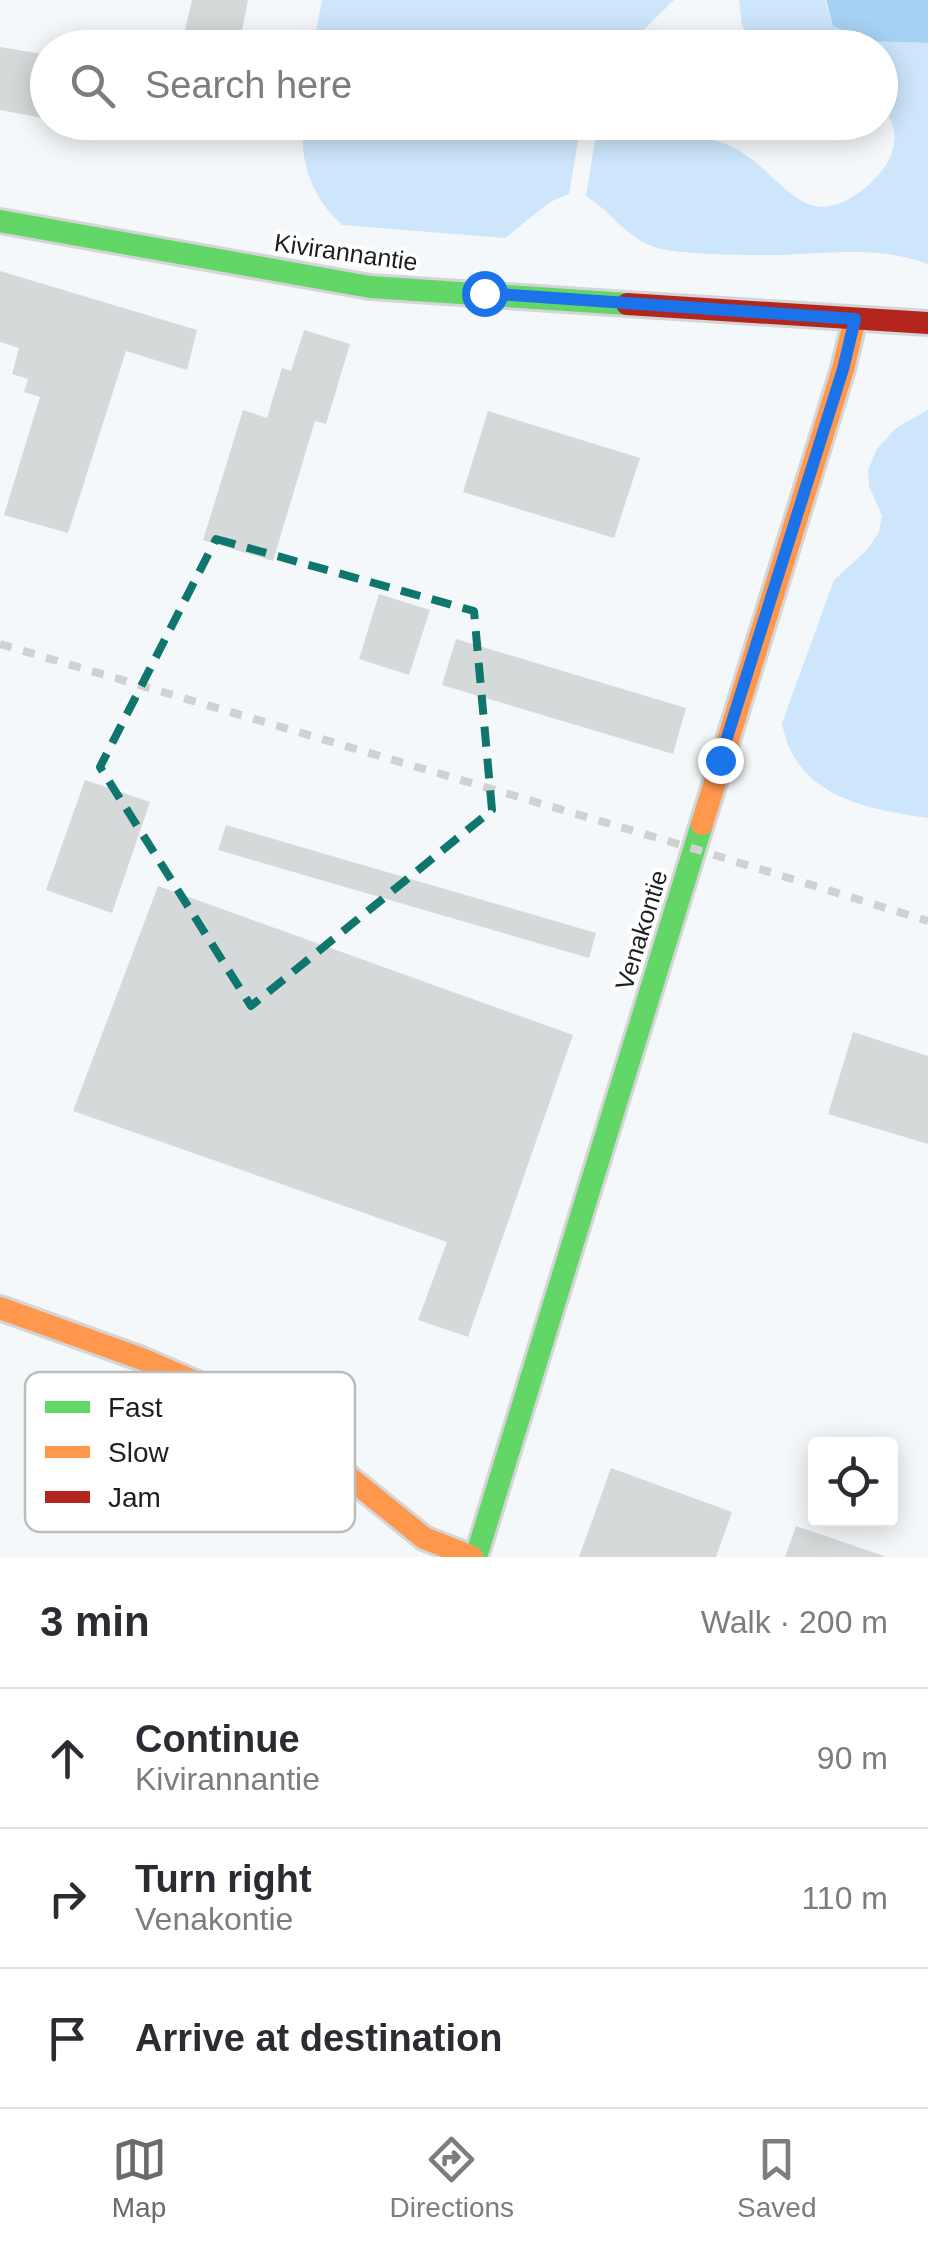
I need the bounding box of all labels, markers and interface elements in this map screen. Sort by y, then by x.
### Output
search box [30,30,898,140]
icon: search [65,58,120,113]
text: Search here [145,64,352,106]
street label: Kivirannantie [272,228,420,276]
route start [462,271,508,317]
route end [698,738,744,784]
street label: Venakontie [610,867,672,993]
legend [25,1372,355,1532]
text: Fast [108,1392,163,1423]
text: Slow [108,1437,169,1468]
map controls [808,1437,898,1527]
button: locate [808,1437,898,1527]
text: Jam [108,1482,161,1513]
text: 3 min [40,1598,150,1645]
text: Walk · 200 m [701,1604,888,1640]
text: Continue [135,1718,300,1760]
icon: ahead [40,1731,95,1786]
text: 90 m [817,1740,888,1776]
text: Kivirannantie [135,1761,320,1797]
text: Turn right [135,1858,312,1900]
icon: right [40,1871,95,1926]
text: 110 m [801,1880,888,1916]
text: Venakontie [135,1901,293,1937]
icon: arrive [40,2011,95,2066]
text: Arrive at destination [135,2017,502,2059]
tab: Map [112,2132,167,2224]
tab: Directions [390,2132,514,2224]
tab: Saved [737,2132,816,2224]

